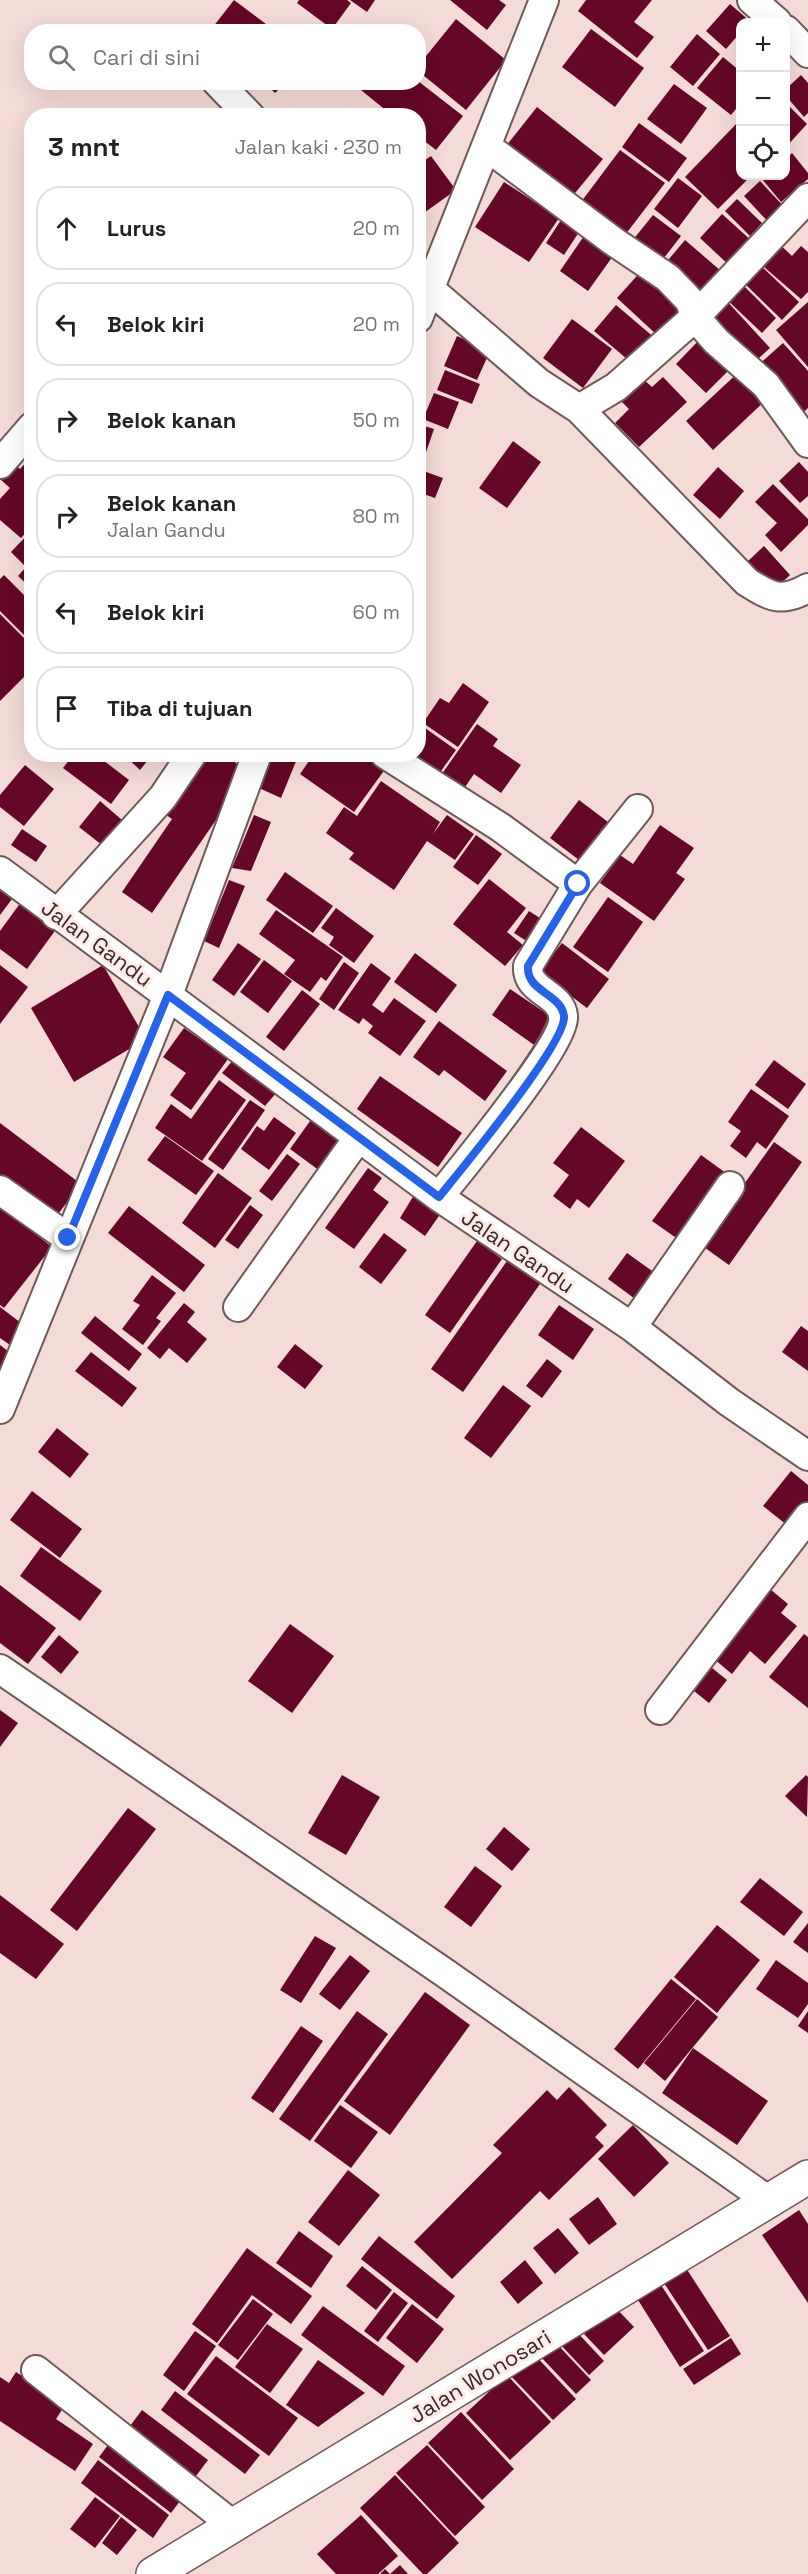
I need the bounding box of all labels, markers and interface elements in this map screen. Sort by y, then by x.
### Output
map controls [736,18,790,180]
button: + [736,18,790,72]
search box [24,24,426,90]
icon: search [45,41,78,74]
text: Cari di sini [93,43,200,71]
button: − [736,72,790,126]
button: locate [736,126,790,180]
text: 3 mnt [48,130,120,164]
text: Jalan kaki · 230 m [234,134,402,160]
icon: ahead [50,212,83,245]
text: Lurus [107,214,166,242]
text: 20 m [353,215,400,241]
icon: left [50,308,83,341]
text: Belok kiri [107,310,204,338]
text: 20 m [353,311,400,337]
icon: right [50,404,83,437]
text: Belok kanan [107,406,236,434]
text: 50 m [353,407,400,433]
text: Belok kanan [107,489,236,517]
icon: right [50,500,83,533]
text: 80 m [352,503,400,529]
text: Jalan Gandu [107,517,226,543]
icon: left [50,596,83,629]
text: Belok kiri [107,598,204,626]
text: 60 m [353,599,400,625]
icon: arrive [50,692,83,725]
text: Tiba di tujuan [107,694,253,722]
route start [564,870,590,896]
street label: Jalan Gandu [36,893,158,993]
street label: Jalan Gandu [456,1203,580,1299]
route end [54,1224,80,1250]
street label: Jalan Wonosari [404,2323,556,2429]

